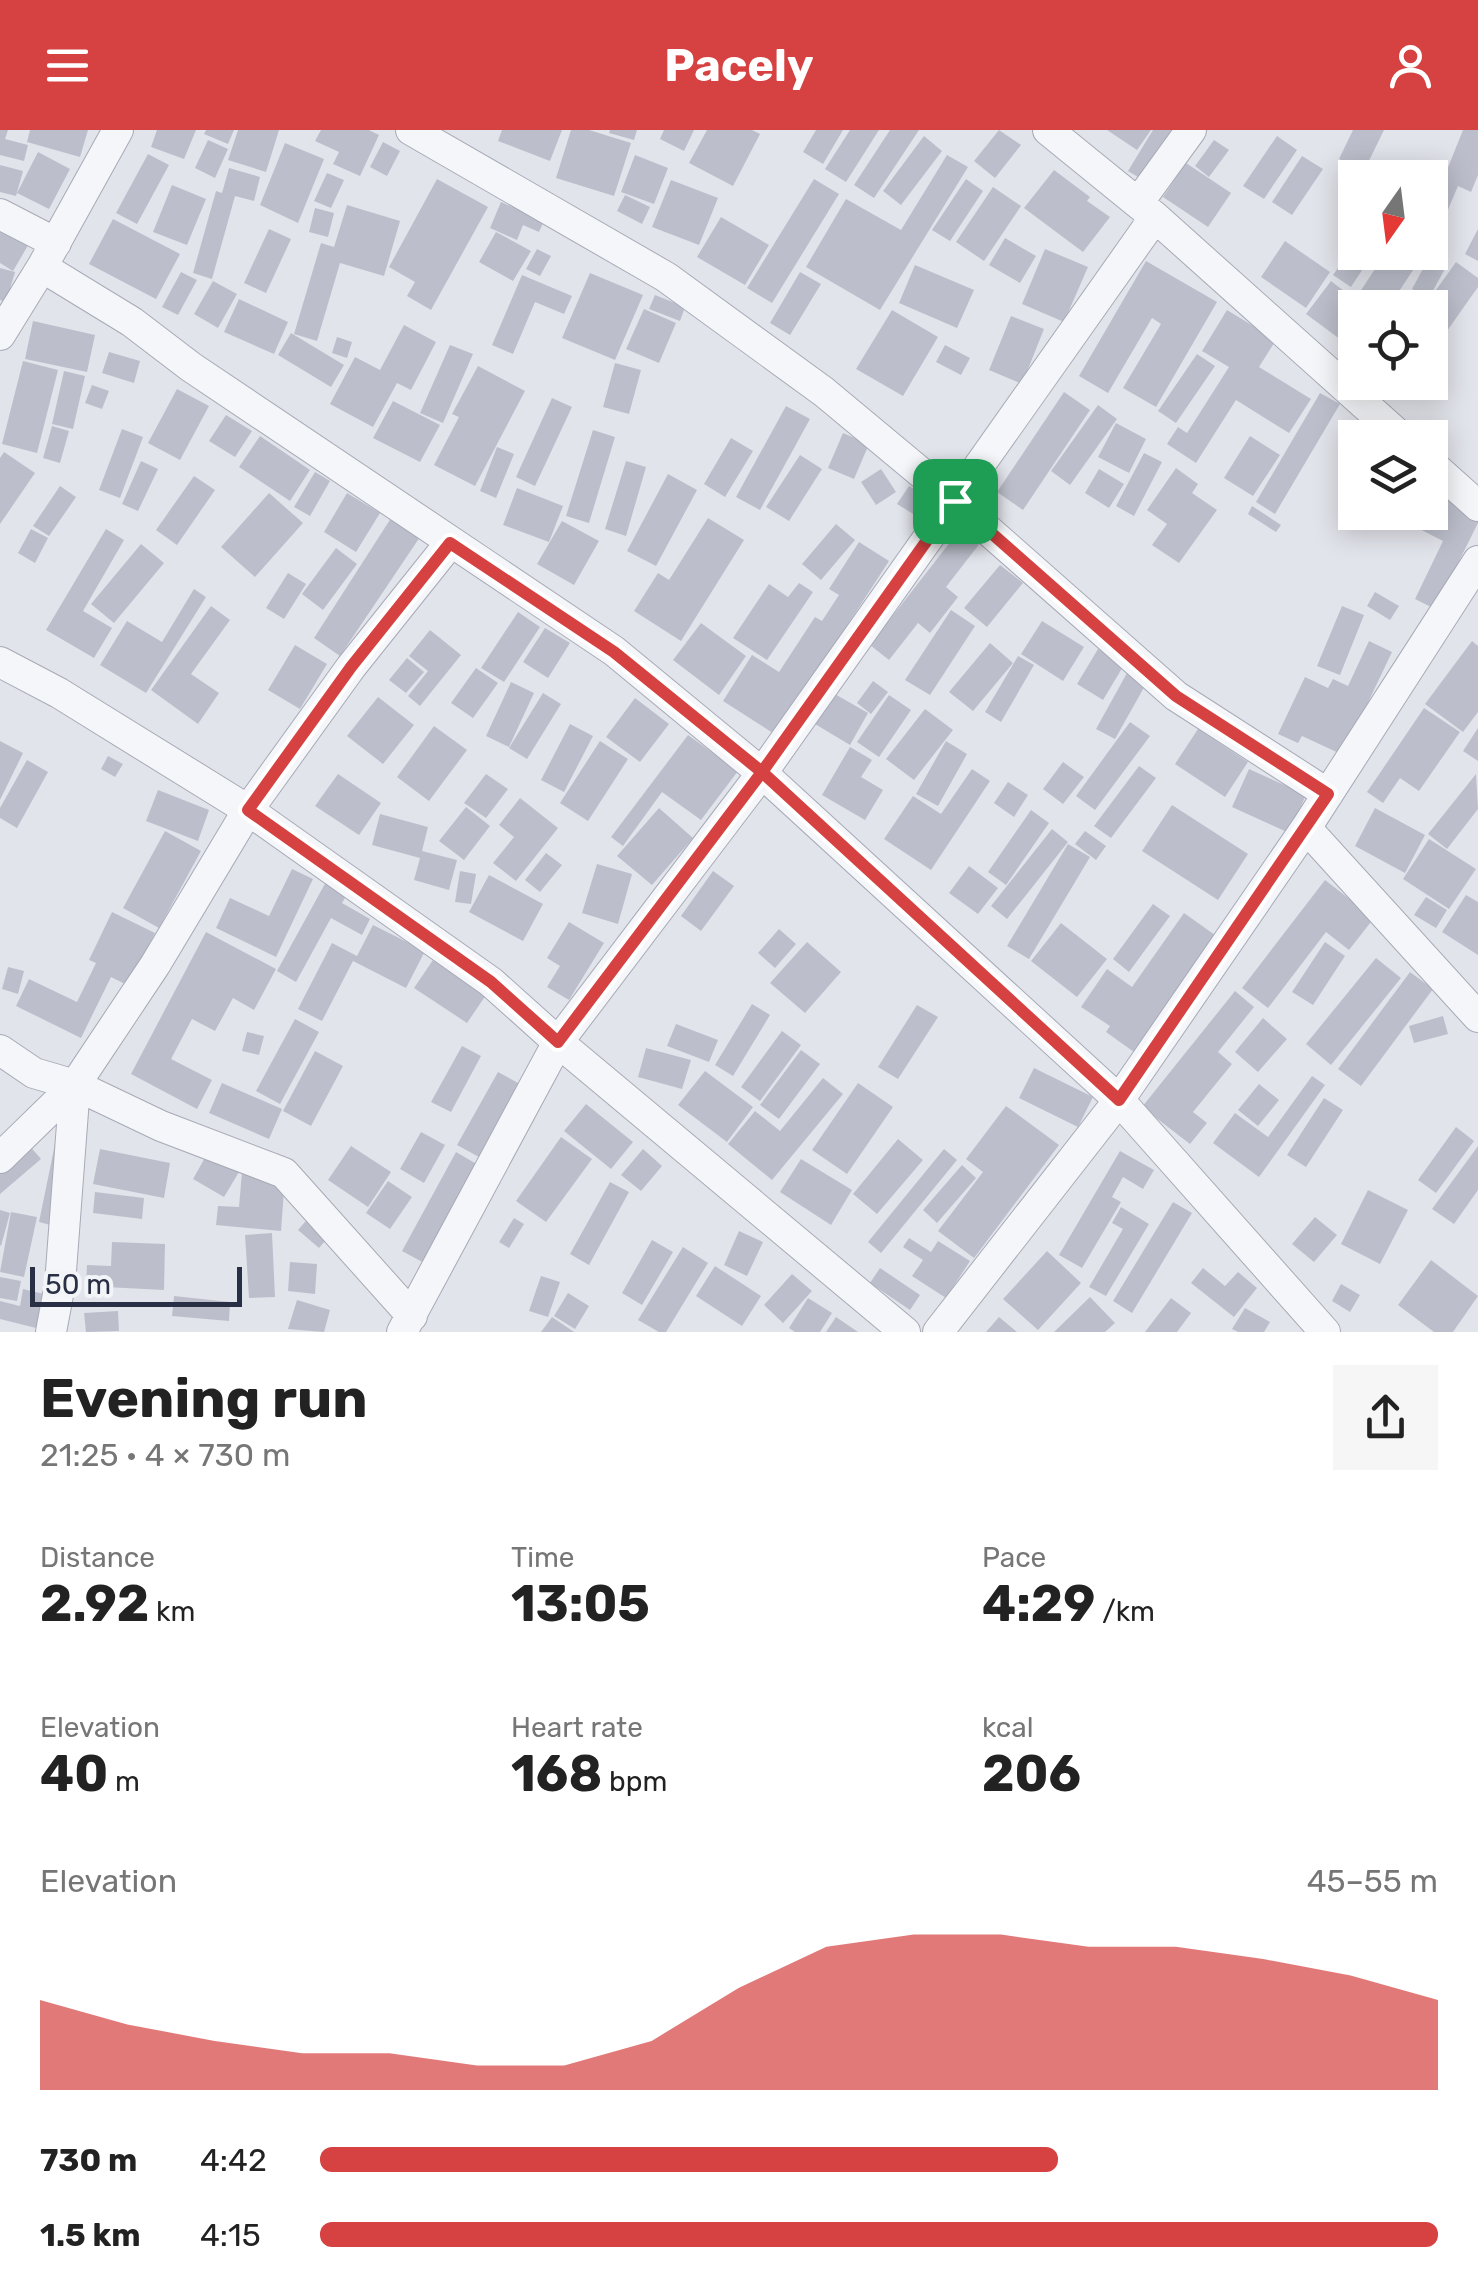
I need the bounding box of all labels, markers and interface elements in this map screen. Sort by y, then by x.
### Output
icon: menu [40,38,95,93]
icon: person [1383,38,1438,93]
text: Pacely [664,39,814,92]
north arrow [1338,160,1448,270]
map controls [1338,160,1448,530]
button: locate [1338,290,1448,400]
button: layers [1338,420,1448,530]
pin [913,459,998,544]
icon: arrive [928,474,983,529]
scale bar [30,1262,242,1306]
text: 50 m [45,1268,111,1301]
button: share [1333,1365,1438,1470]
text: Evening run [40,1366,368,1431]
text: 21:25 · 4 × 730 m [40,1436,290,1474]
text: Distance [40,1541,155,1574]
text: Time [511,1541,574,1574]
text: Pace [982,1541,1046,1574]
text: 2.92 [40,1574,149,1634]
text: 13:05 [511,1574,650,1634]
text: 4:29 [982,1574,1095,1634]
text: km [149,1595,195,1628]
text: /km [1095,1595,1155,1628]
text: Elevation [40,1711,160,1744]
text: Heart rate [511,1711,643,1744]
text: kcal [982,1711,1033,1744]
text: 40 [40,1744,108,1804]
text: 168 [511,1744,602,1804]
text: 206 [982,1744,1081,1804]
text: m [108,1765,140,1798]
text: bpm [602,1765,667,1798]
text: Elevation [40,1862,177,1900]
text: 45–55 m [1307,1862,1438,1900]
text: 730 m [40,2141,137,2179]
text: 4:42 [200,2141,267,2179]
text: 1.5 km [40,2216,141,2254]
text: 4:15 [200,2216,261,2254]

